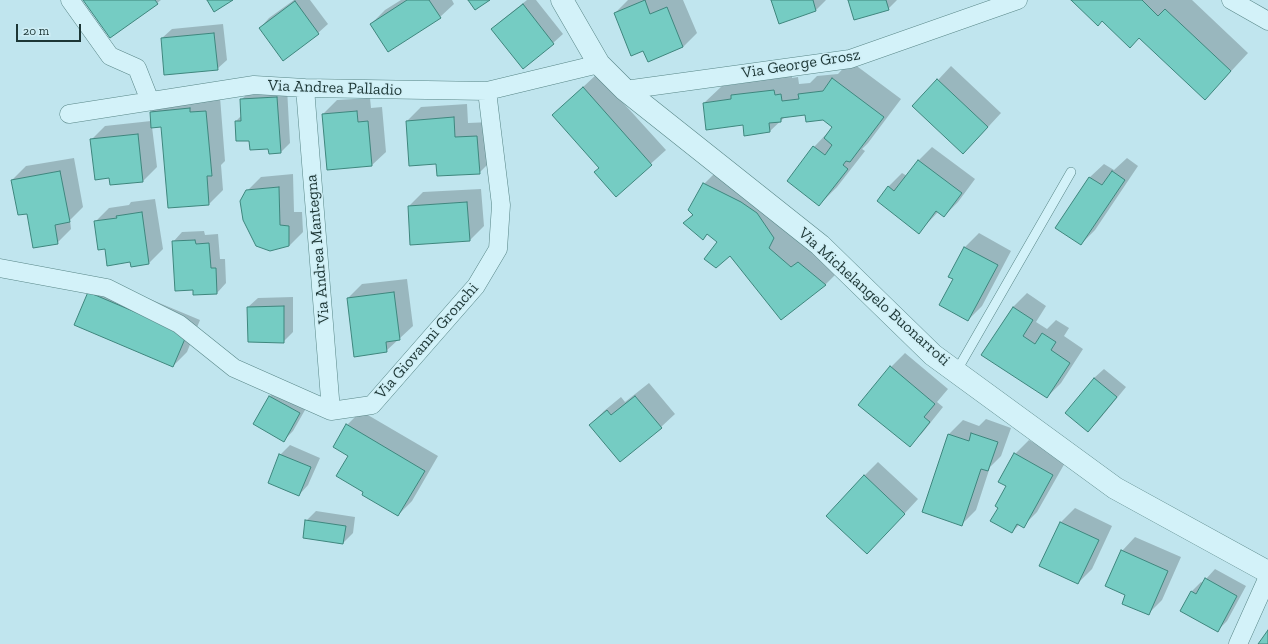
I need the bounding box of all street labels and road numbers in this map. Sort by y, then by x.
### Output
street label: Via George Grosz [740,45,862,83]
street label: Via Andrea Palladio [268,76,402,100]
street label: Via Andrea Mantegna [302,174,334,324]
street label: Via Michelangelo Buonarroti [794,224,954,370]
street label: Via Giovanni Gronchi [371,279,483,403]

